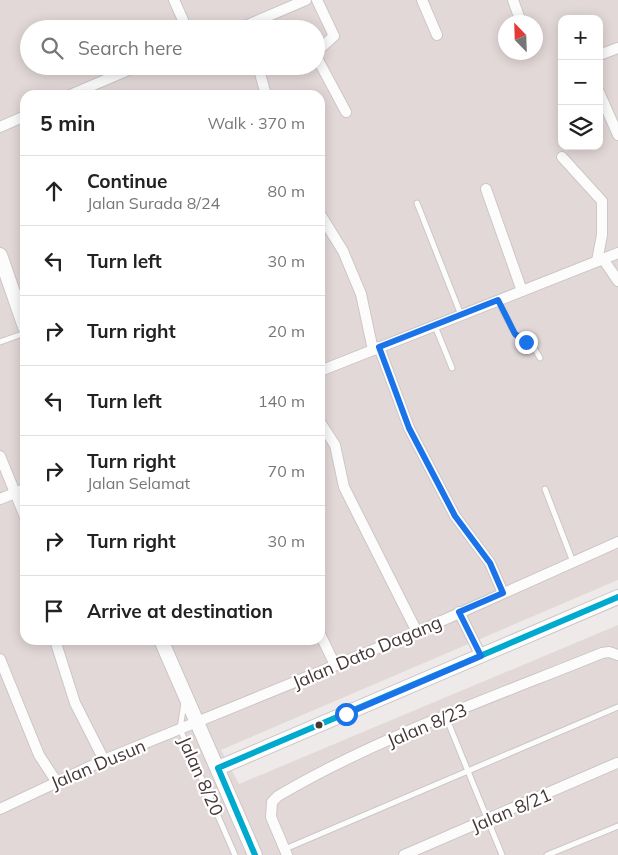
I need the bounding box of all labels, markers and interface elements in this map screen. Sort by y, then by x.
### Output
north arrow [498,15,543,60]
map controls [558,15,603,150]
button: + [558,15,603,60]
search box [20,20,325,75]
icon: search [38,34,66,62]
text: Search here [78,36,182,60]
button: − [558,60,603,105]
button: layers [558,105,603,150]
text: 5 min [40,110,95,136]
text: Walk · 370 m [207,113,305,133]
text: Continue [87,169,167,193]
icon: ahead [40,177,68,205]
text: 80 m [268,181,305,201]
text: Jalan Surada 8/24 [87,193,220,213]
icon: left [40,247,68,275]
text: Turn left [87,249,162,273]
text: 30 m [268,251,305,271]
icon: right [40,317,68,345]
text: Turn right [87,319,176,343]
text: 20 m [268,321,305,341]
route end [515,331,538,354]
icon: left [40,387,68,415]
text: Turn left [87,389,162,413]
text: 140 m [258,391,305,411]
text: Turn right [87,449,176,473]
icon: right [40,457,68,485]
text: 70 m [268,461,305,481]
text: Jalan Selamat [87,473,190,493]
icon: right [40,527,68,555]
text: Turn right [87,529,176,553]
text: 30 m [268,531,305,551]
icon: arrive [40,597,68,625]
text: Arrive at destination [87,599,273,623]
street label: Jalan Dato Dagang [289,610,445,694]
street label: Jalan 8/23 [384,698,470,752]
route start [335,703,358,726]
unlabelled marker [314,720,324,730]
street label: Jalan 8/20 [173,733,229,819]
street label: Jalan Dusun [47,734,149,794]
street label: Jalan 8/21 [468,783,554,837]

